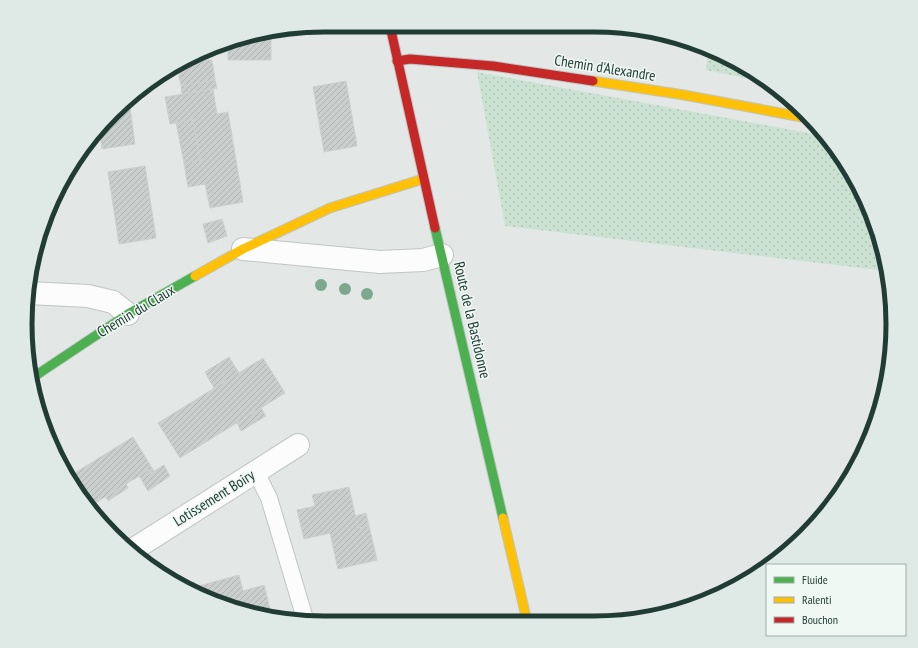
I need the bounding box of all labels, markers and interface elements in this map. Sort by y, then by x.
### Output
street label: Chemin d'Alexandre [553,50,657,85]
street label: Route de la Bastidonne [450,260,495,380]
street label: Chemin du Claux [93,280,178,341]
street label: Lotissement Boiry [170,465,258,530]
legend [766,564,906,636]
text: Fluide [802,572,828,587]
text: Ralenti [802,592,831,607]
text: Bouchon [802,612,838,627]

